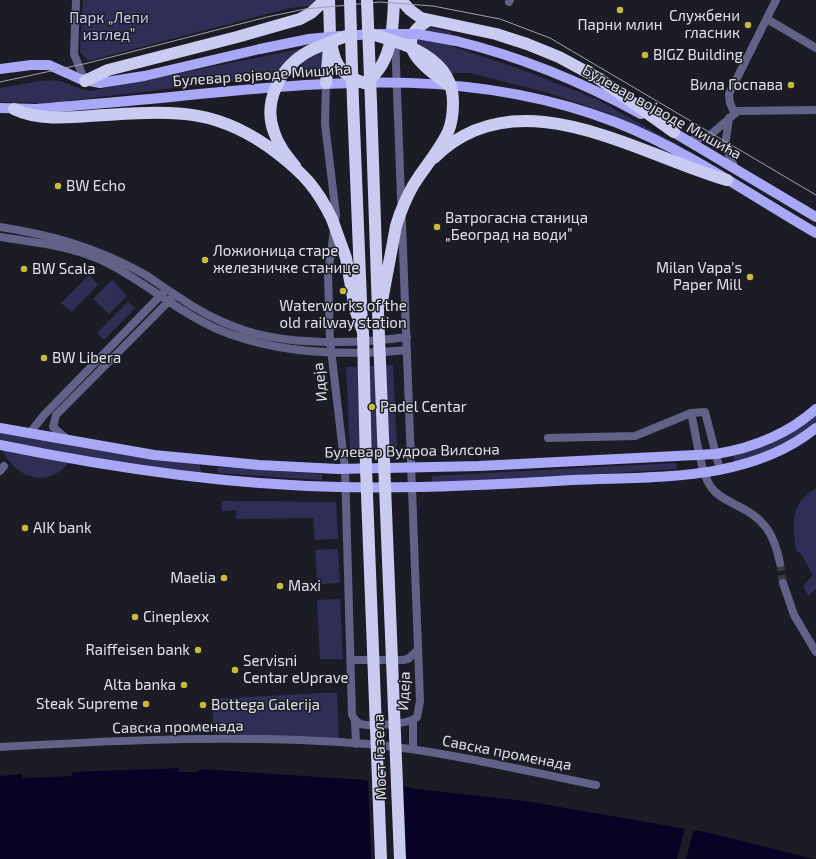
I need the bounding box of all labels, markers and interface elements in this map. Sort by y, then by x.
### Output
marker: Парни млин [615,5,625,15]
place label: Службени гласник [669,7,740,42]
park label: Парк „Лепи изглед” [69,9,149,44]
place label: Парни млин [577,16,663,34]
marker: Службени гласник [743,20,753,30]
place label: BIGZ Building [653,46,743,64]
marker: BIGZ Building [640,50,650,60]
street label: Булевар војводе Мишића [172,60,352,90]
street label: Булевар војводе Мишића [579,61,745,163]
place label: Вила Госпава [690,76,783,94]
marker: Вила Госпава [786,80,796,90]
place label: BW Echo [66,177,126,195]
marker: BW Echo [53,181,63,191]
place label: Ватрогасна станица „Београд на води” [445,209,588,244]
marker: Ватрогасна станица „Београд на води” [432,222,442,232]
place label: Ложионица старе железничке станице [213,242,359,277]
marker: Ложионица старе железничке станице [200,255,210,265]
place label: Milan Vapa's Paper Mill [656,259,742,294]
place label: BW Scala [32,260,96,278]
marker: BW Scala [19,264,29,274]
marker: Milan Vapa's Paper Mill [745,272,755,282]
marker: Waterworks of the old railway station [338,286,348,296]
place label: Waterworks of the old railway station [279,297,407,332]
place label: BW Libera [52,349,121,367]
marker: BW Libera [39,353,49,363]
street label: Идеја [309,362,331,402]
place label: Padel Centar [380,398,467,416]
marker: Padel Centar [367,402,377,412]
street label: Булевар Вудроа Вилсона [324,440,500,462]
place label: AIK bank [33,519,92,537]
marker: AIK bank [20,523,30,533]
place label: Maelia [170,569,216,587]
marker: Maelia [219,573,229,583]
place label: Maxi [288,577,321,595]
marker: Maxi [275,581,285,591]
place label: Cineplexx [143,608,209,626]
marker: Cineplexx [130,612,140,622]
place label: Raiffeisen bank [86,641,190,659]
marker: Raiffeisen bank [193,645,203,655]
place label: Servisni Centar eUprave [243,652,349,687]
marker: Servisni Centar eUprave [230,665,240,675]
street label: Идеја [394,671,414,711]
place label: Alta banka [104,676,176,694]
marker: Alta banka [179,680,189,690]
place label: Steak Supreme [36,695,138,713]
place label: Bottega Galerija [211,696,320,714]
marker: Steak Supreme [141,699,151,709]
marker: Bottega Galerija [198,700,208,710]
street label: Мост Газела [369,714,391,800]
street label: Савска променада [112,717,244,737]
street label: Савска променада [441,732,573,774]

